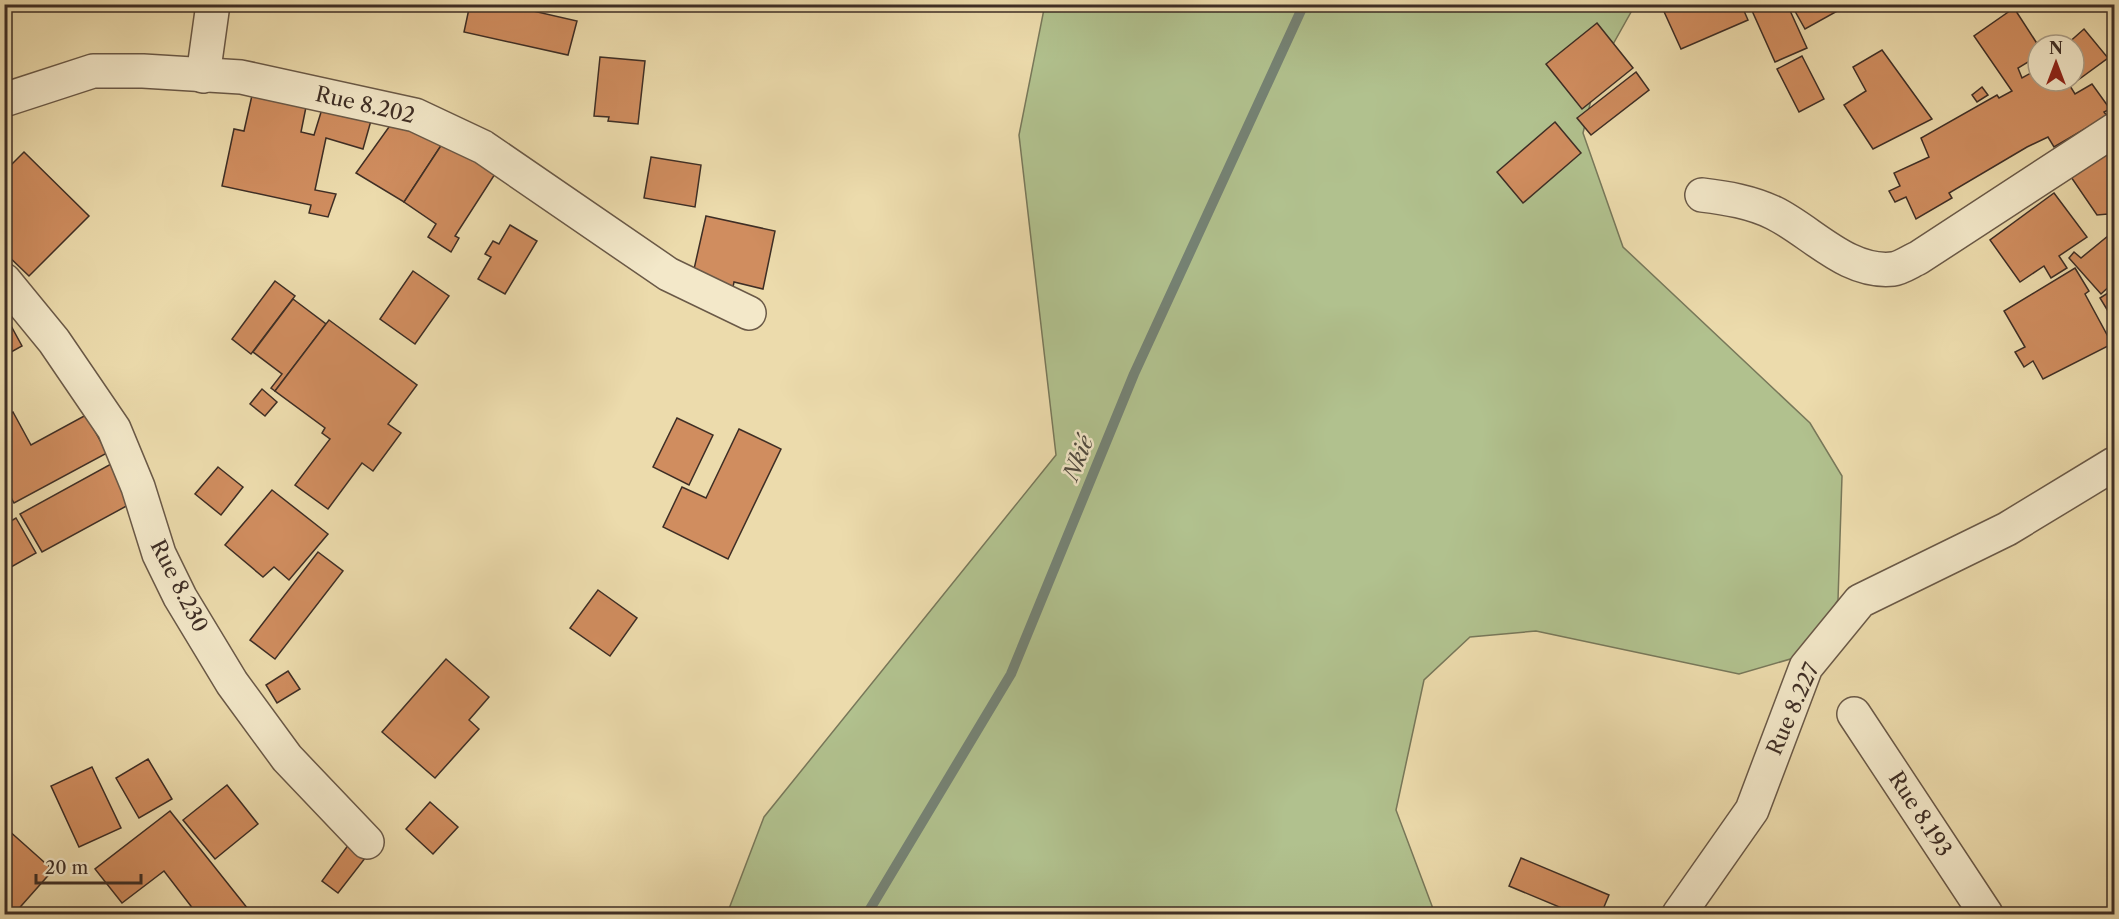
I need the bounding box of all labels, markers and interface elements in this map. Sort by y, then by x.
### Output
north arrow [2026,33,2086,93]
text: N [2049,38,2063,58]
street label: Rue 8.202 [313,81,417,128]
water label: Nkié [1057,431,1100,486]
street label: Rue 8.230 [145,535,213,636]
street label: Rue 8.227 [1761,658,1824,759]
street label: Rue 8.193 [1884,767,1957,861]
scale bar [36,847,141,885]
text: 20 m [45,857,89,879]

